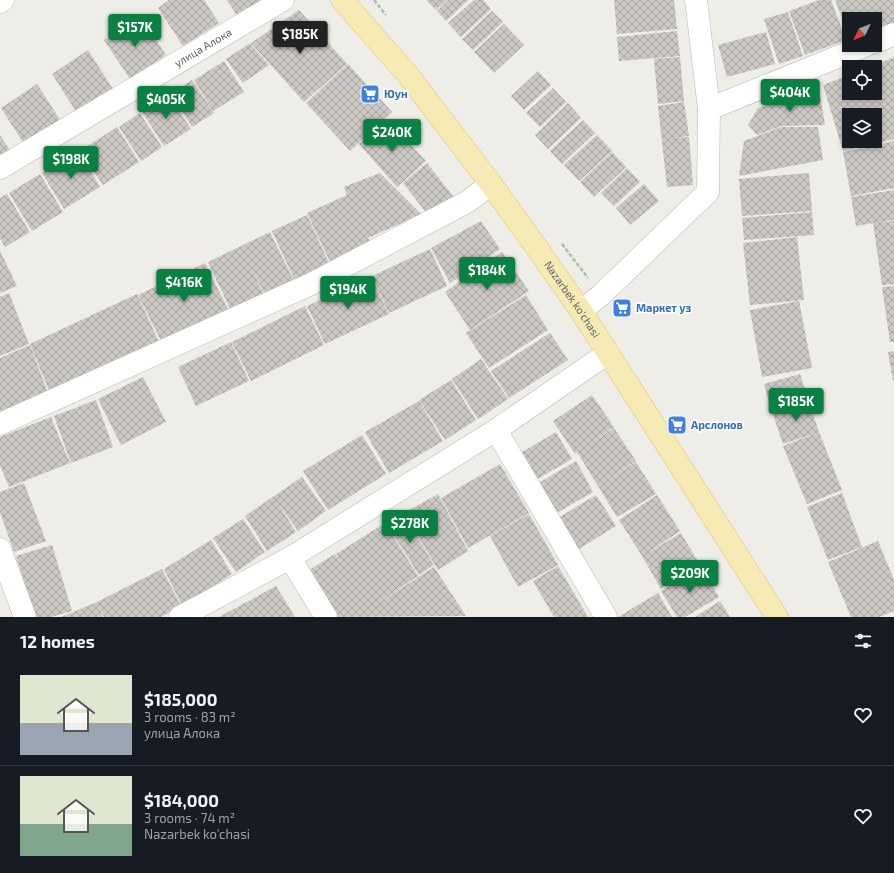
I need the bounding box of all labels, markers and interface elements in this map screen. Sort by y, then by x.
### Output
north arrow [842,12,882,52]
map controls [842,12,882,148]
pin: $157K [107,14,163,48]
text: $157K [117,19,153,35]
pin: $185K [272,21,328,55]
street label: улица Алока [172,25,234,70]
text: $185K [282,26,318,42]
button: locate [842,60,882,100]
pin: $404K [762,79,818,113]
supermarket icon: Юун [359,83,381,105]
text: $404K [770,84,810,100]
pin: $405K [138,86,194,120]
place label: Юун [384,87,408,100]
text: $405K [146,91,186,107]
button: layers [842,108,882,148]
pin: $240K [364,119,420,153]
text: $240K [372,124,412,140]
pin: $198K [43,146,99,180]
text: $198K [52,151,90,167]
pin: $184K [459,257,515,291]
street label: Nazarbek ko'chasi [542,258,603,340]
text: $184K [468,262,506,278]
pin: $416K [156,269,212,303]
text: $416K [165,274,203,290]
pin: $194K [320,276,376,310]
text: $194K [329,281,367,297]
supermarket icon: Маркет уз [611,297,633,319]
place label: Маркет уз [636,301,692,314]
pin: $185K [768,388,824,422]
text: $185K [778,393,814,409]
supermarket icon: Арслонов [666,414,688,436]
place label: Арслонов [691,418,743,431]
pin: $278K [382,510,438,544]
text: $278K [391,515,429,531]
pin: $209K [662,560,718,594]
text: $209K [670,565,710,581]
icon: filters [852,630,874,652]
text: 12 homes [20,631,95,651]
text: $185,000 [144,689,217,709]
icon: home [52,691,100,739]
icon: heart [852,704,874,726]
text: 3 rooms · 83 m² [144,709,236,725]
text: улица Алока [144,725,220,741]
text: $184,000 [144,790,219,810]
icon: home [52,792,100,840]
icon: heart [852,805,874,827]
text: 3 rooms · 74 m² [144,810,235,826]
text: Nazarbek ko'chasi [144,826,250,842]

